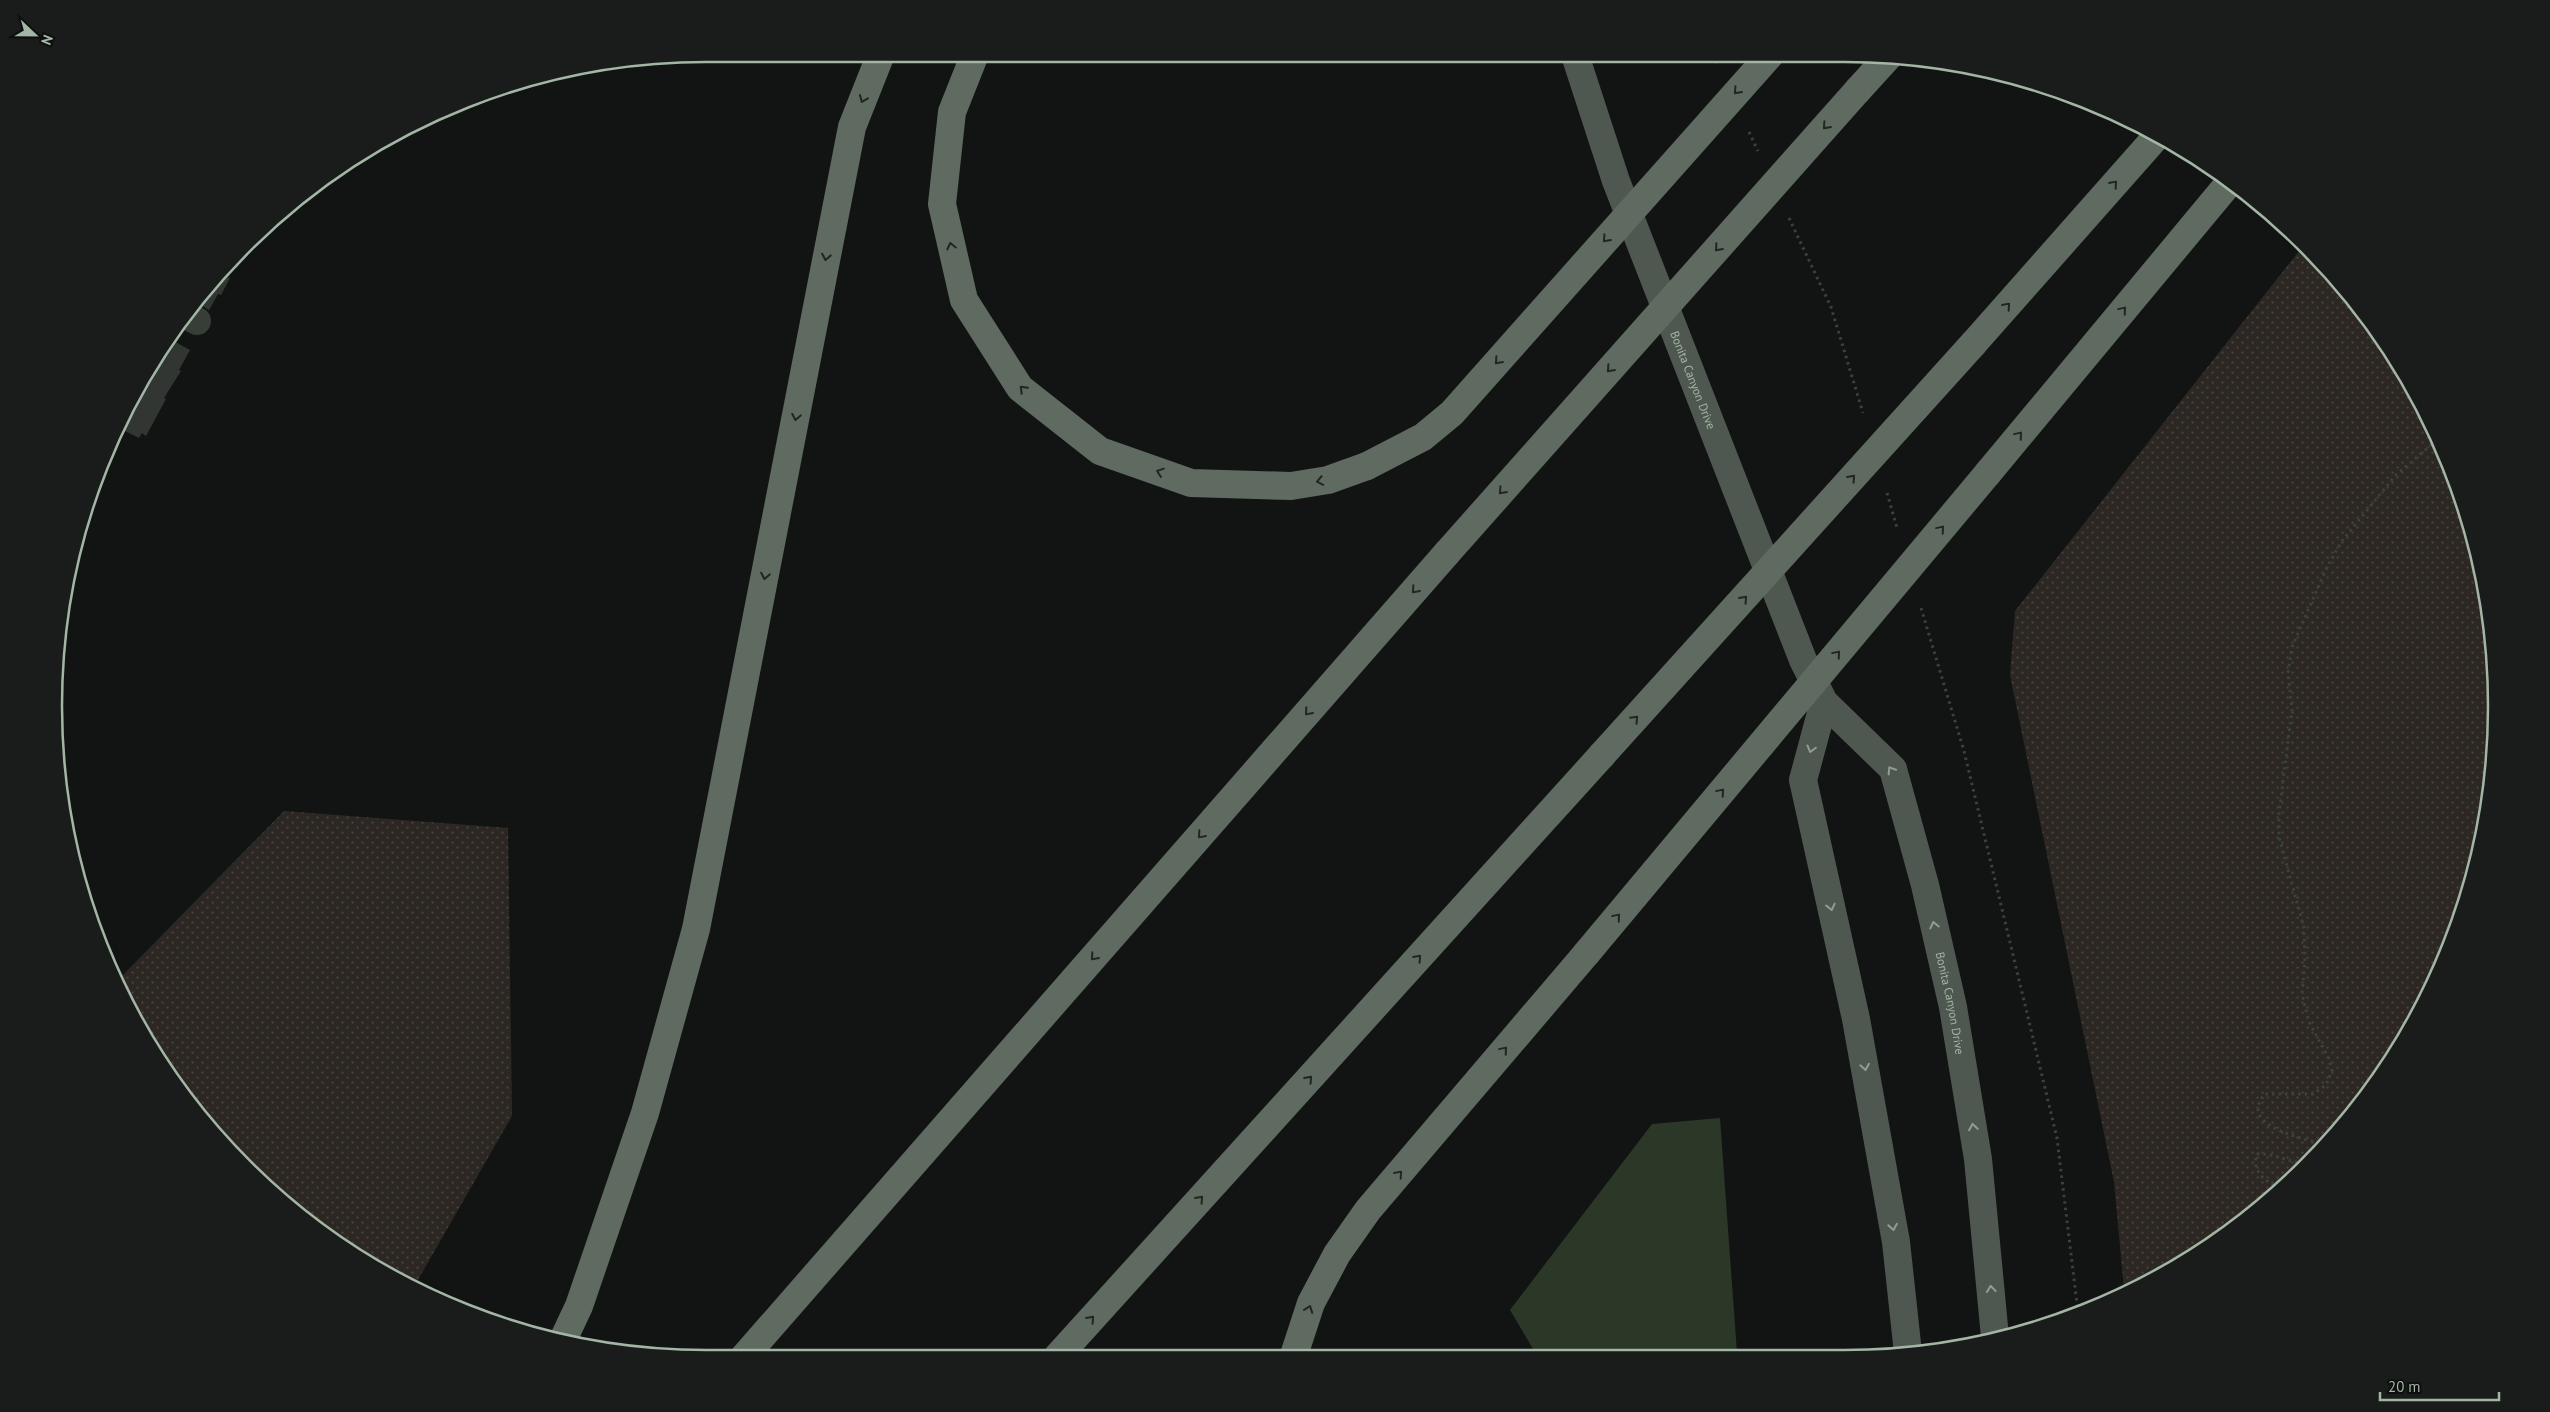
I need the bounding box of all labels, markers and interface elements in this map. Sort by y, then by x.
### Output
north arrow [10,10,60,60]
text: N [37,32,57,48]
one-way arrow [1734,86,1743,95]
one-way arrow [859,94,869,103]
one-way arrow [1822,121,1831,130]
one-way arrow [2108,181,2117,190]
one-way arrow [1603,234,1612,243]
one-way arrow [946,242,957,251]
one-way arrow [1715,242,1724,251]
one-way arrow [822,253,832,261]
one-way arrow [2001,303,2010,312]
one-way arrow [2117,307,2126,316]
street label: Bonita Canyon Drive [1668,329,1720,431]
one-way arrow [1495,355,1504,364]
one-way arrow [1607,364,1616,373]
one-way arrow [1020,386,1029,395]
one-way arrow [791,412,801,421]
one-way arrow [2013,432,2022,441]
one-way arrow [1156,468,1165,478]
one-way arrow [1847,474,1856,483]
one-way arrow [1316,475,1325,486]
one-way arrow [1499,485,1508,494]
one-way arrow [1935,526,1943,535]
one-way arrow [760,572,770,581]
one-way arrow [1412,584,1420,593]
one-way arrow [1738,595,1747,604]
one-way arrow [1831,651,1839,660]
one-way arrow [1304,707,1313,716]
one-way arrow [1629,716,1638,725]
one-way arrow [1806,745,1817,754]
one-way arrow [1887,766,1897,775]
one-way arrow [1715,789,1724,798]
one-way arrow [1197,829,1206,838]
one-way arrow [1825,903,1836,912]
one-way arrow [1611,913,1620,922]
one-way arrow [1930,921,1940,930]
street label: Bonita Canyon Drive [1933,950,1968,1055]
one-way arrow [1091,951,1099,960]
one-way arrow [1412,955,1421,964]
one-way arrow [1498,1047,1507,1056]
one-way arrow [1859,1063,1869,1072]
one-way arrow [1303,1075,1312,1084]
one-way arrow [1968,1123,1978,1132]
one-way arrow [1393,1170,1402,1179]
one-way arrow [1194,1195,1203,1204]
one-way arrow [1888,1223,1898,1232]
one-way arrow [1986,1284,1997,1292]
one-way arrow [1303,1305,1313,1313]
one-way arrow [1085,1316,1094,1325]
scale bar [2380,1370,2499,1402]
text: 20 m [2388,1377,2421,1396]

